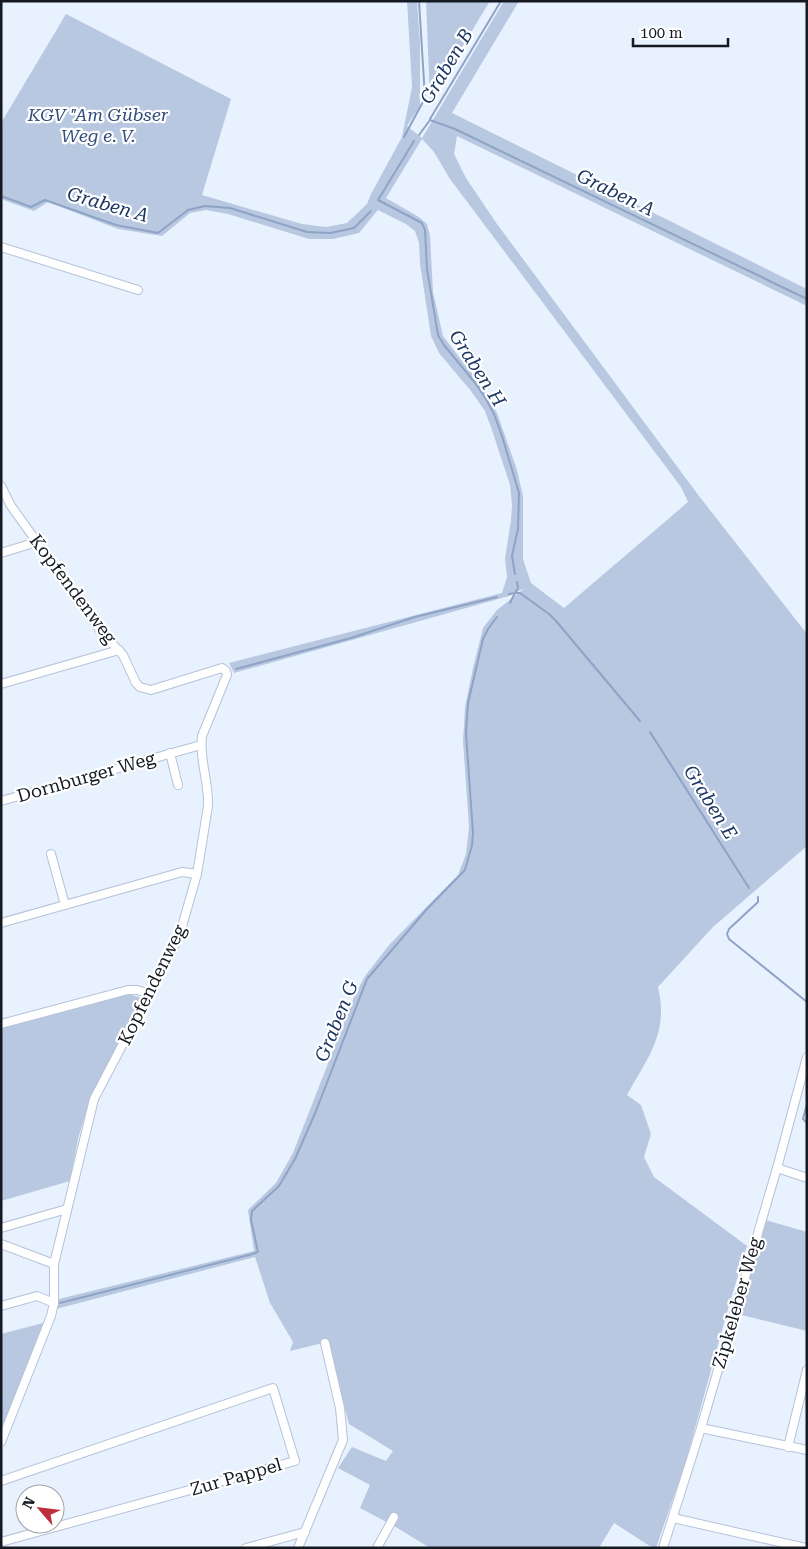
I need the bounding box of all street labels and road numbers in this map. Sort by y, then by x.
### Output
street label: Kopfendenweg [26,530,122,648]
street label: Dornburger Weg [14,747,158,806]
street label: Kopfendenweg [113,921,190,1048]
street label: Zipkeleber Weg [708,1234,766,1371]
street label: Zur Pappel [188,1453,284,1500]

